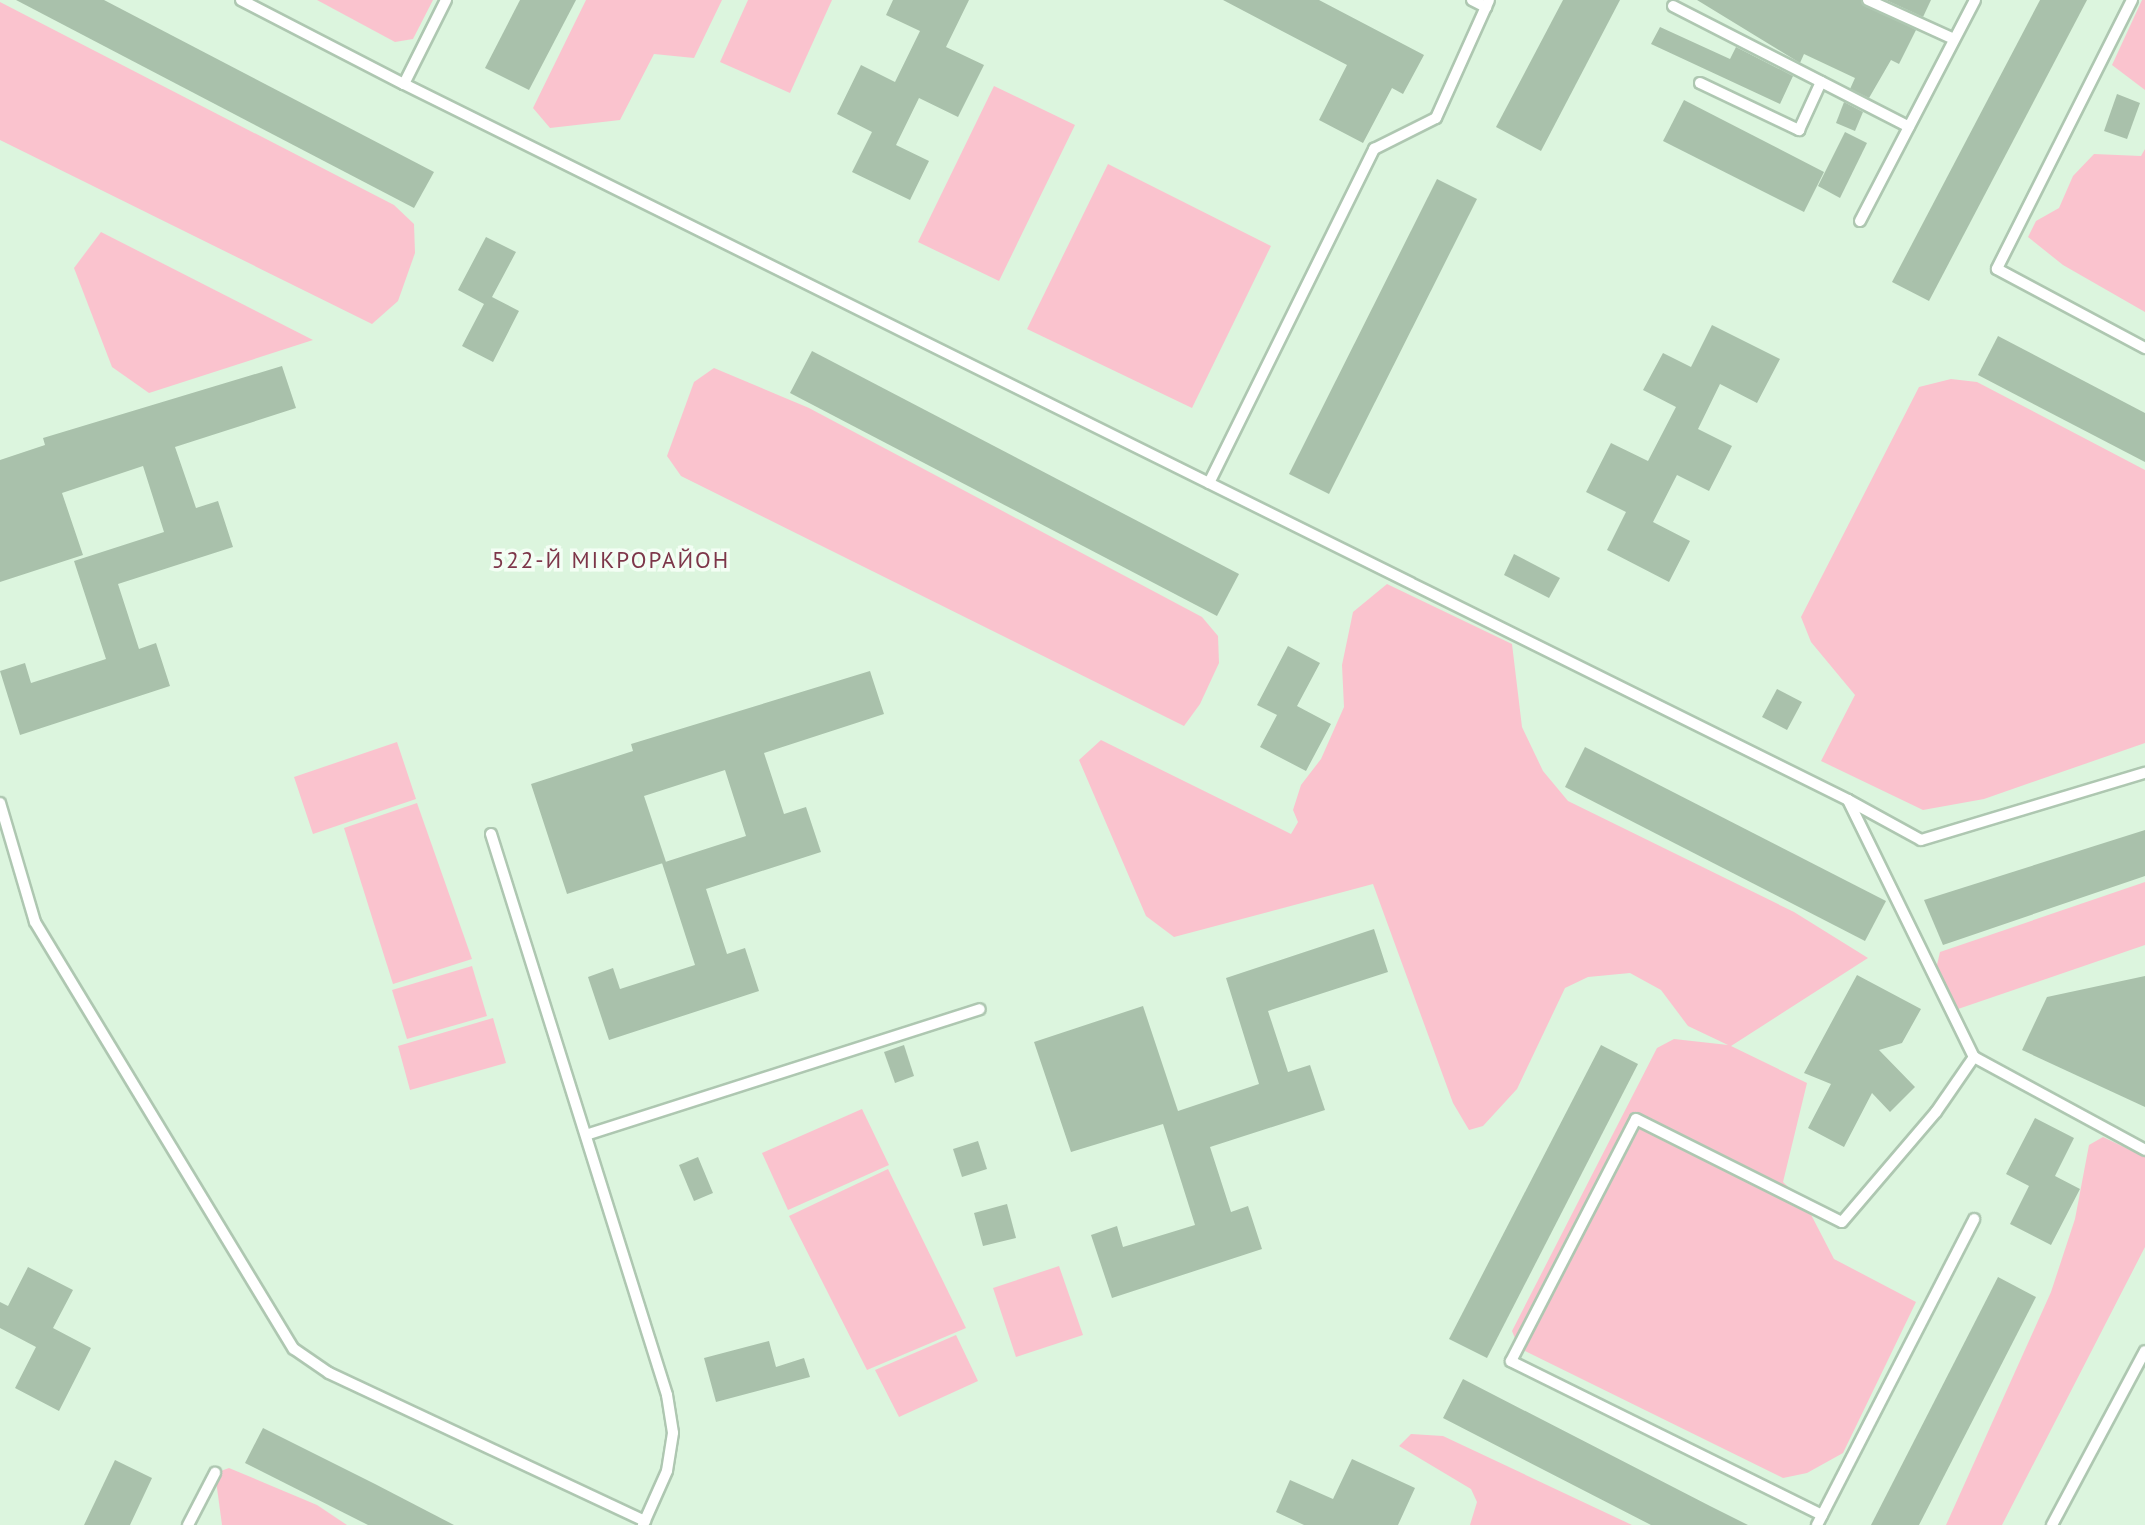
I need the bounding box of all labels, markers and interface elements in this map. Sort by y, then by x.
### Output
district label: 522-Й МІКРОРАЙОН [494,546,728,574]

